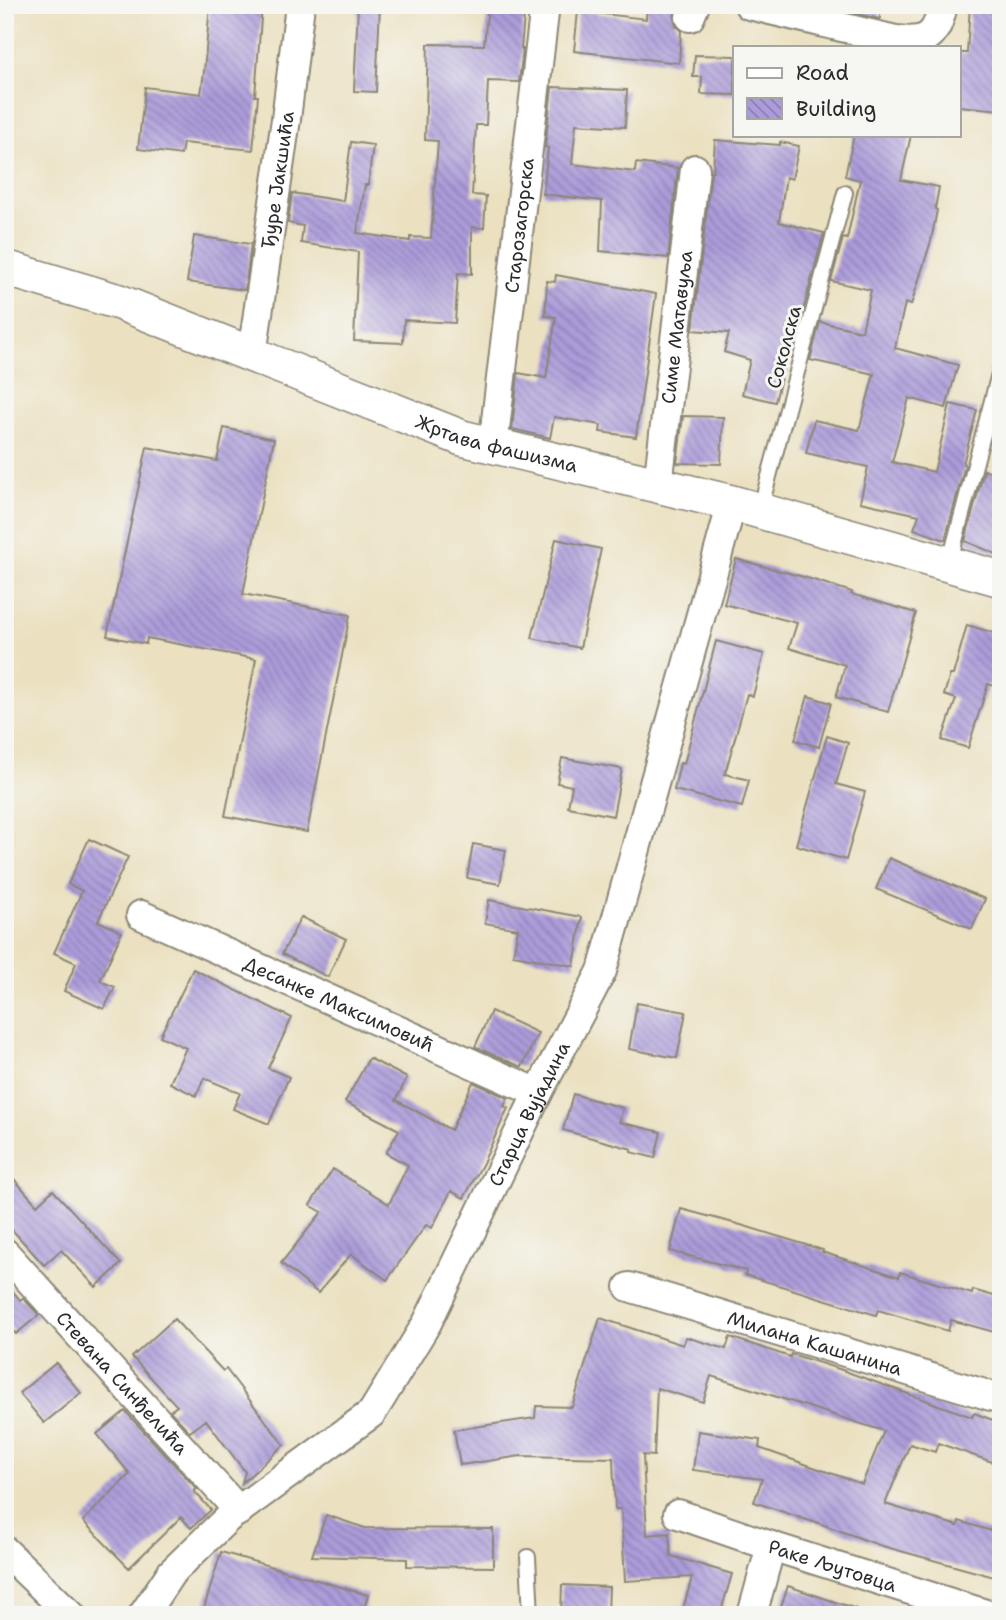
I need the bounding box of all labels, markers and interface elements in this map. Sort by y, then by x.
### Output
legend [733,46,960,136]
text: Road [796,59,849,87]
text: Building [796,95,876,123]
street label: Ђуре Јакшића [255,109,299,250]
street label: Старозагорска [499,157,539,294]
street label: Симе Матавуља [655,249,698,405]
street label: Соколска [761,303,807,391]
street label: Жртава фашизма [412,408,580,478]
street label: Десанке Максимовић [240,950,438,1057]
street label: Старца Вујадина [482,1037,575,1190]
street label: Милана Кашанина [724,1305,905,1381]
street label: Стевана Синђелића [51,1306,194,1460]
street label: Раке Љутовца [765,1534,900,1598]

